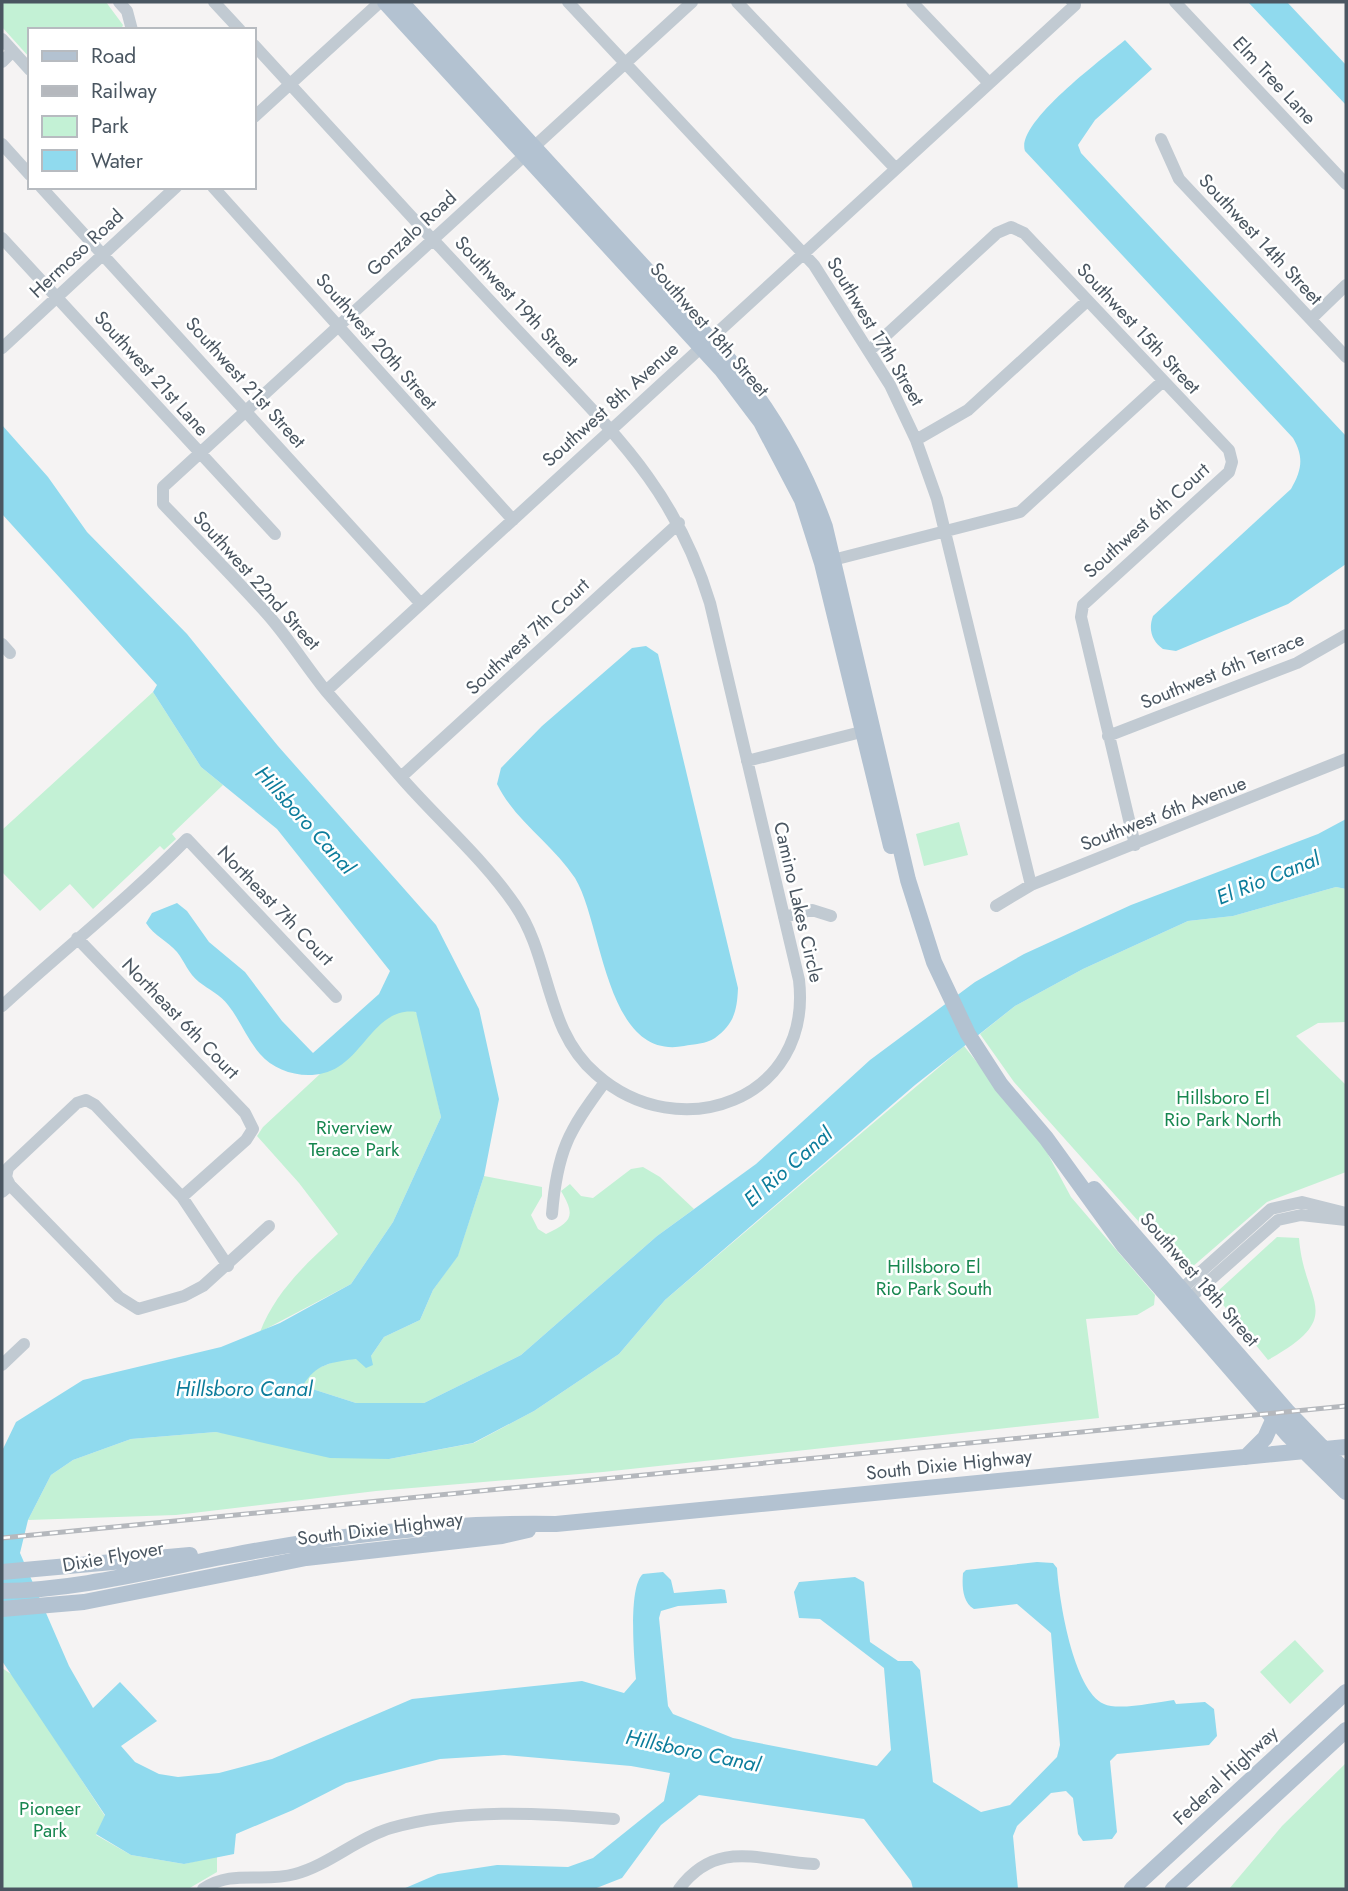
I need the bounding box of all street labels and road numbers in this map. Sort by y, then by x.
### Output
street label: Elm Tree Lane [1227,30,1323,131]
street label: Southwest 14th Street [1193,168,1329,311]
street label: Gonzalo Road [360,184,462,282]
street label: Hermoso Road [23,203,129,304]
street label: Southwest 19th Street [449,230,585,373]
street label: Southwest 17th Street [820,252,931,411]
street label: Southwest 18th Street [644,256,776,403]
street label: Southwest 15th Street [1071,257,1207,400]
street label: Southwest 20th Street [310,267,444,416]
street label: Southwest 21st Lane [88,305,215,442]
street label: Southwest 21st Street [179,311,312,454]
street label: Southwest 8th Avenue [536,336,685,473]
street label: Southwest 6th Court [1077,456,1216,584]
street label: Southwest 22nd Street [187,505,327,656]
street label: Southwest 7th Court [460,572,595,701]
street label: Southwest 6th Terrace [1136,625,1308,716]
street label: Southwest 6th Avenue [1076,769,1250,858]
street label: Camino Lakes Circle [767,819,830,985]
street label: Northeast 7th Court [211,839,340,972]
street label: Northeast 6th Court [116,952,246,1085]
street label: Southwest 18th Street [1134,1206,1266,1353]
street label: South Dixie Highway [865,1442,1034,1487]
street label: South Dixie Highway [296,1505,465,1552]
street label: Dixie Flyover [60,1534,166,1579]
street label: Federal Highway [1167,1719,1284,1831]

